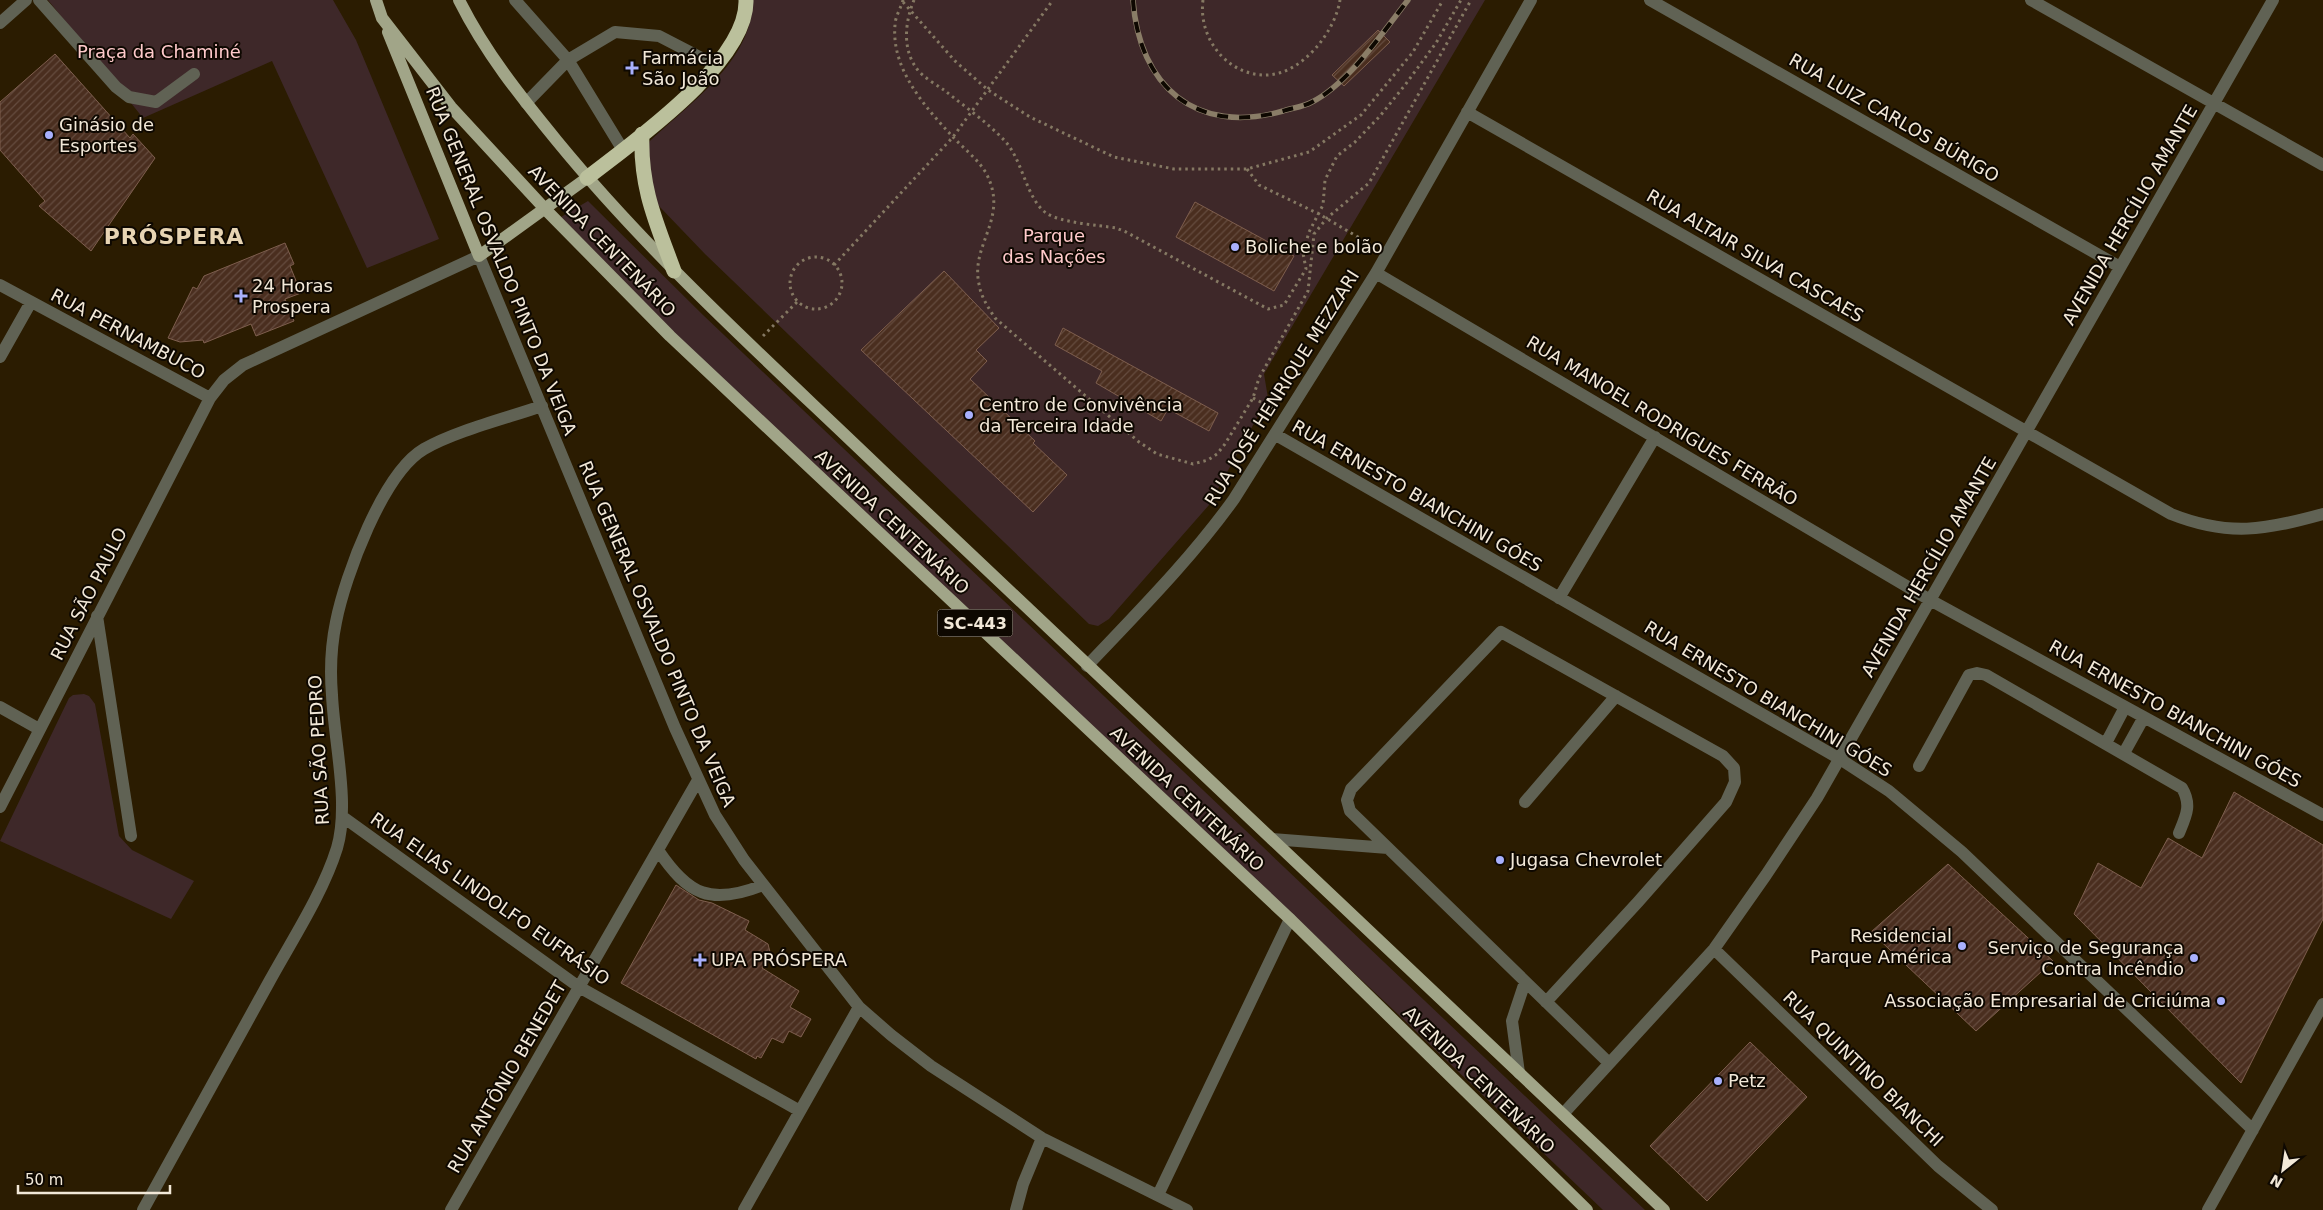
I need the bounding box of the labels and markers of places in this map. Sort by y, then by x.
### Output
place label: Farmácia São João [642,47,723,89]
marker: Farmácia São João [626,62,638,74]
place label: Ginásio de Esportes [59,114,154,156]
marker: Ginásio de Esportes [43,129,55,141]
place label: Boliche e bolão [1245,236,1383,257]
marker: Boliche e bolão [1229,241,1241,253]
place label: 24 Horas Prospera [252,275,333,317]
marker: 24 Horas Prospera [234,289,248,303]
place label: Centro de Convivência da Terceira Idade [979,394,1183,436]
marker: Centro de Convivência da Terceira Idade [963,409,975,421]
place label: Jugasa Chevrolet [1509,849,1662,870]
marker: Jugasa Chevrolet [1494,854,1506,866]
place label: Residencial Parque América [1810,925,1952,967]
place label: Serviço de Segurança Contra Incêndio [1987,937,2184,979]
marker: Residencial Parque América [1956,940,1968,952]
place label: UPA PRÓSPERA [711,949,848,970]
marker: Serviço de Segurança Contra Incêndio [2188,952,2200,964]
marker: UPA PRÓSPERA [693,953,707,967]
place label: Associação Empresarial de Criciúma [1884,990,2211,1011]
marker: Associação Empresarial de Criciúma [2215,995,2227,1007]
place label: Petz [1728,1070,1766,1091]
marker: Petz [1712,1075,1724,1087]

